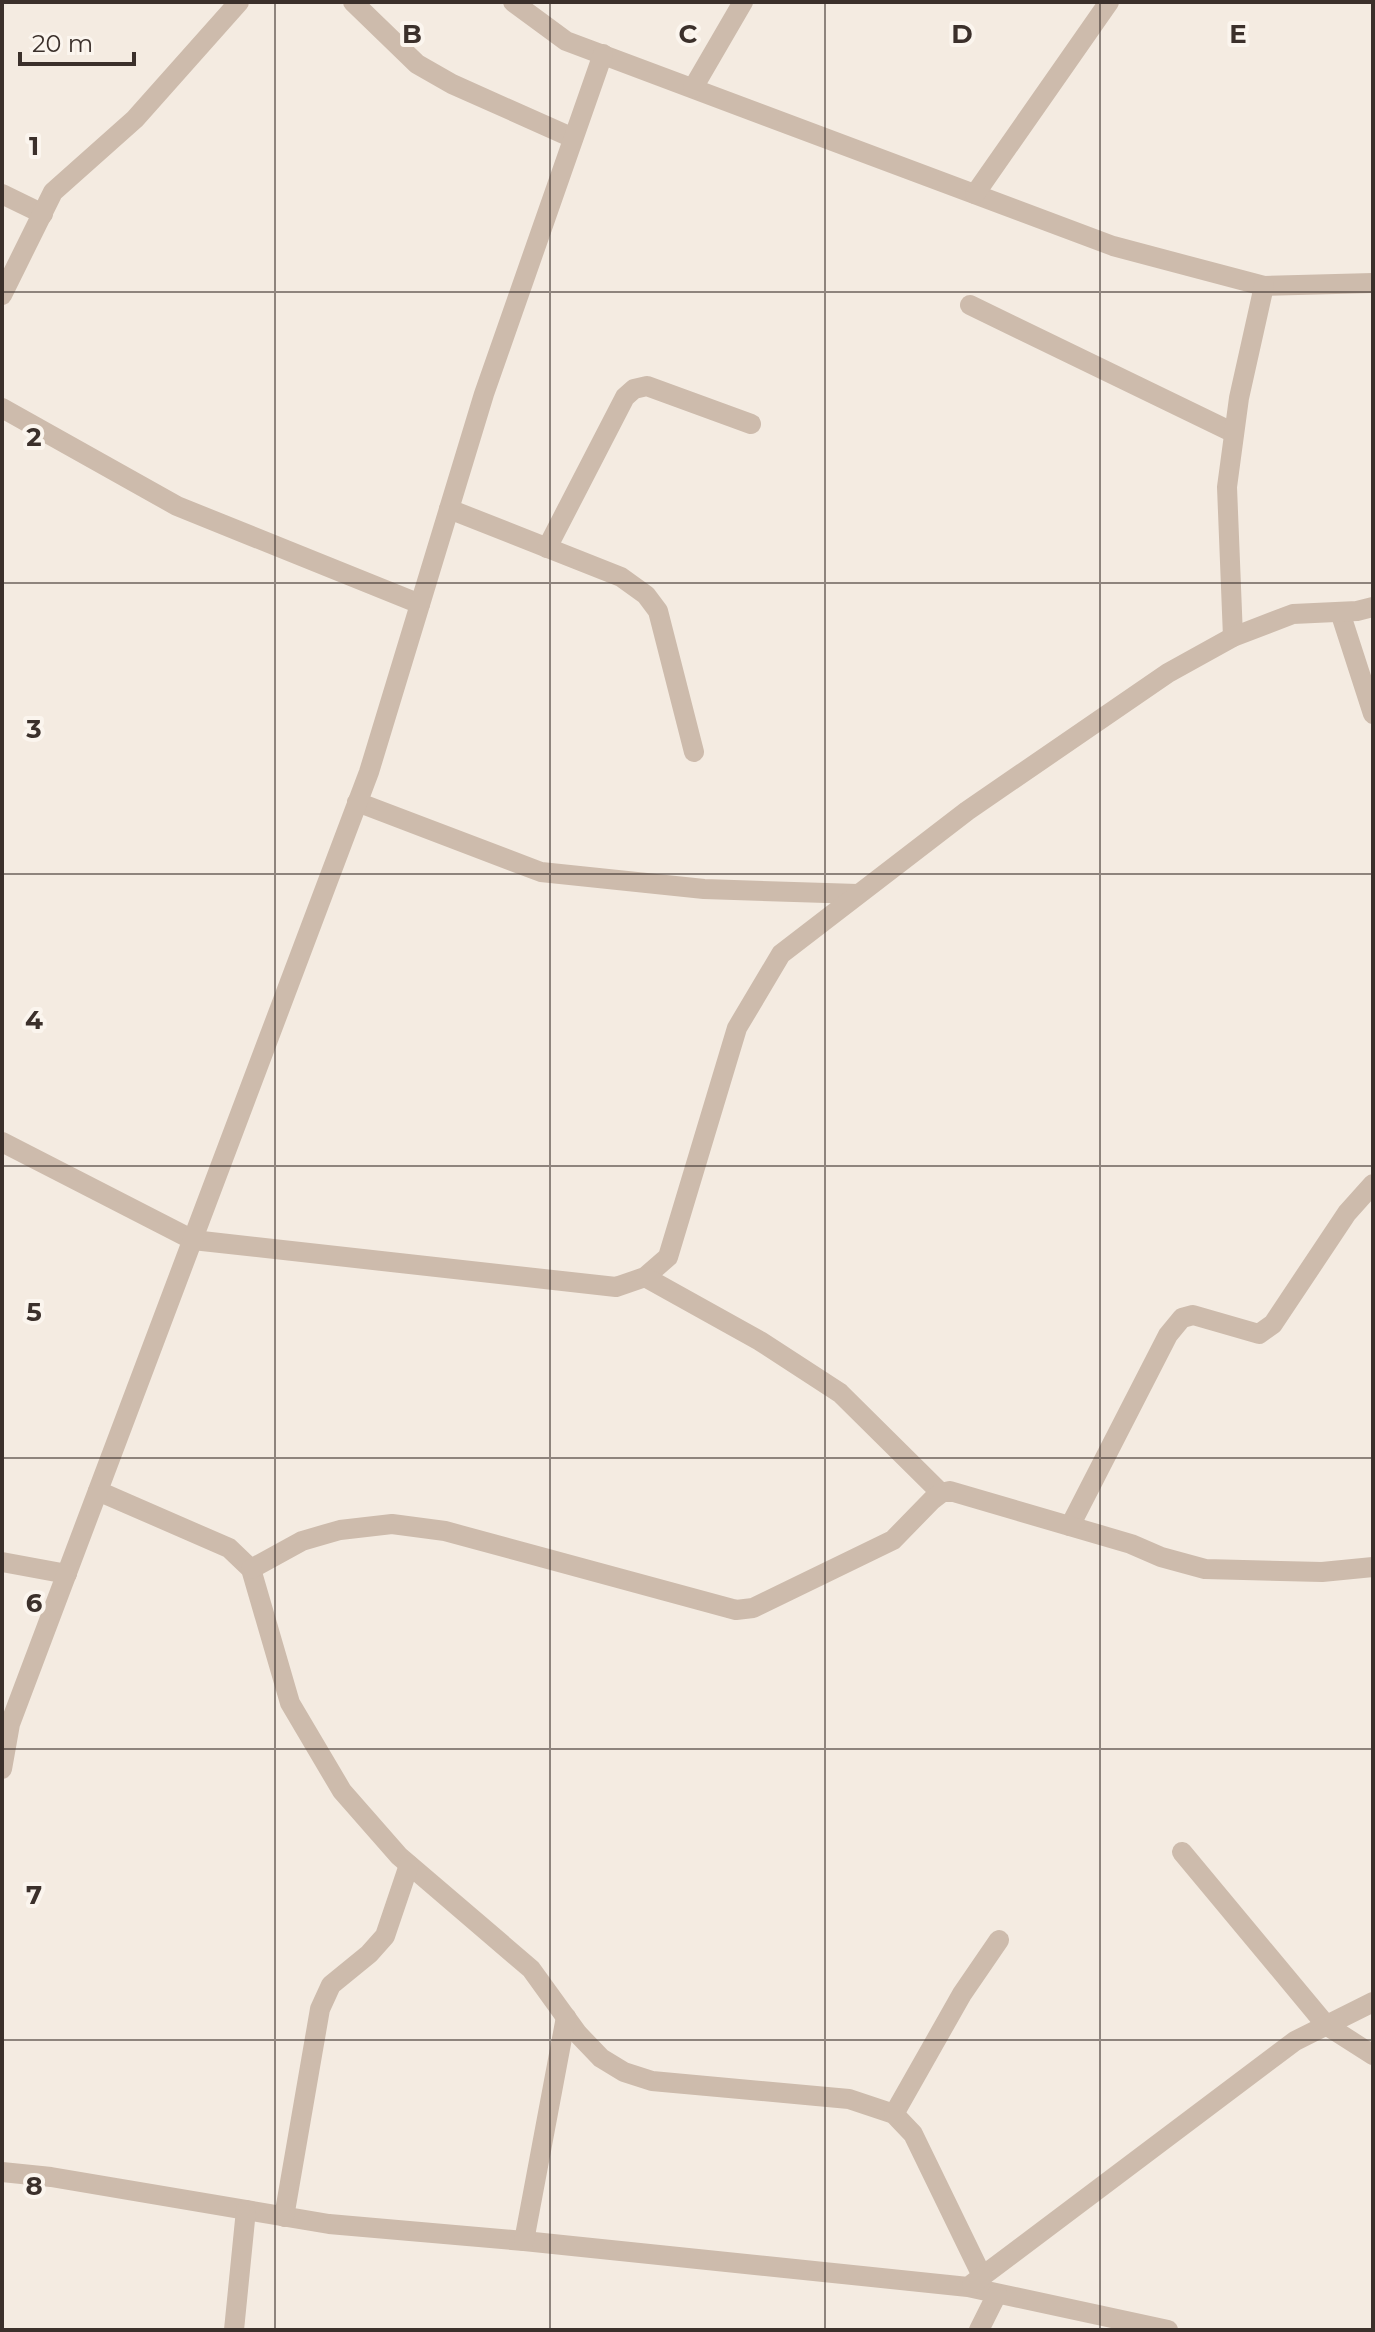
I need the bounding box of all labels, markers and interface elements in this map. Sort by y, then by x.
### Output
scale bar [20,16,134,66]
text: B [402,18,422,50]
text: C [679,18,698,50]
text: D [951,18,973,50]
text: E [1229,18,1247,50]
text: 20 m [32,29,93,58]
text: 1 [29,130,39,162]
text: 2 [26,421,42,453]
text: 3 [25,713,42,745]
text: 4 [25,1004,43,1036]
text: 5 [26,1296,42,1328]
text: 6 [26,1587,43,1619]
text: 7 [26,1879,42,1911]
text: 8 [25,2170,43,2202]

